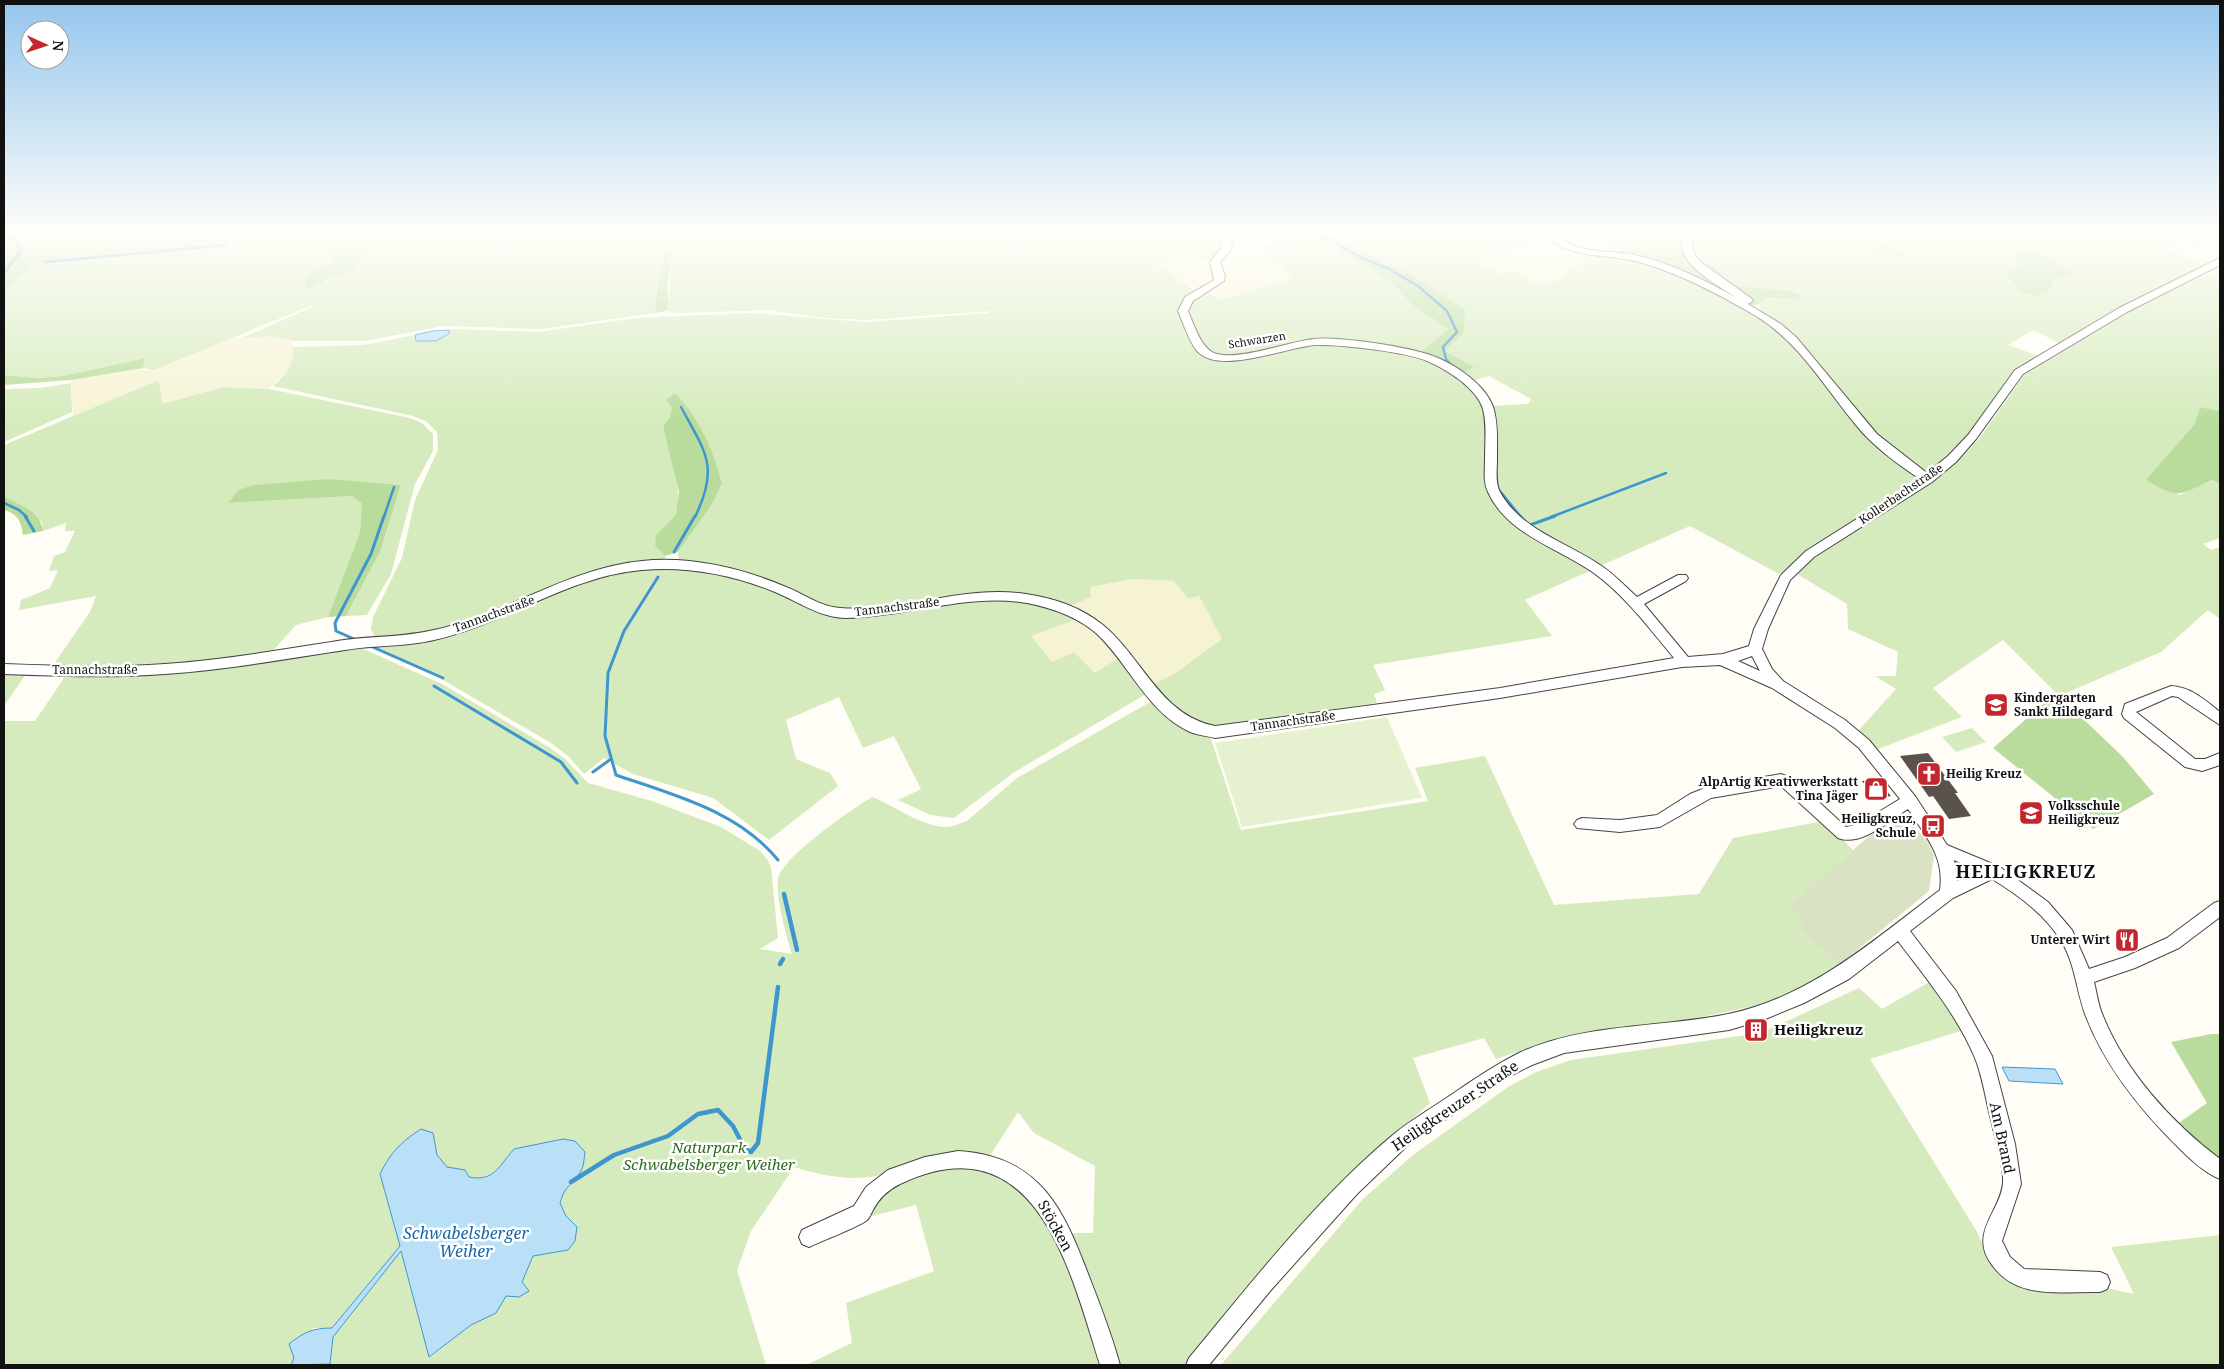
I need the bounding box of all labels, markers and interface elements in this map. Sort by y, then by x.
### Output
north arrow [20,20,70,70]
text: N [49,40,68,52]
street label: Schwarzen [1227,328,1287,351]
street label: Kollerbachstraße [1855,459,1946,528]
street label: Tannachstraße [451,591,537,636]
street label: Tannachstraße [853,593,940,620]
street label: Tannachstraße [52,661,138,678]
place label: Kindergarten Sankt Hildegard [2014,689,2113,720]
school or university icon: Kindergarten Sankt Hildegard [1983,692,2009,718]
street label: Tannachstraße [1249,706,1336,735]
church icon: Heilig Kreuz [1916,761,1942,787]
place label: Heilig Kreuz [1946,765,2022,782]
place label: AlpArtig Kreativwerkstatt Tina Jäger [1699,773,1859,804]
shop icon: AlpArtig Kreativwerkstatt Tina Jäger [1863,776,1889,802]
place label: Volksschule Heiligkreuz [2048,797,2120,828]
school or university icon: Volksschule Heiligkreuz [2018,800,2044,826]
place label: Heiligkreuz, Schule [1841,810,1916,841]
bus stop icon: Heiligkreuz, Schule [1920,813,1946,839]
district label: HEILIGKREUZ [1956,859,2096,883]
restaurant icon: Unterer Wirt [2114,927,2140,953]
place label: Unterer Wirt [2031,931,2110,948]
building icon: Heiligkreuz [1743,1017,1769,1043]
place label: Heiligkreuz [1774,1019,1863,1039]
street label: Heiligkreuzer Straße [1387,1055,1522,1155]
street label: Am Brand [1986,1100,2020,1175]
park label: Naturpark Schwabelsberger Weiher [623,1137,796,1174]
street label: Stöcken [1034,1196,1078,1255]
water label: Schwabelsberger Weiher [403,1222,529,1262]

